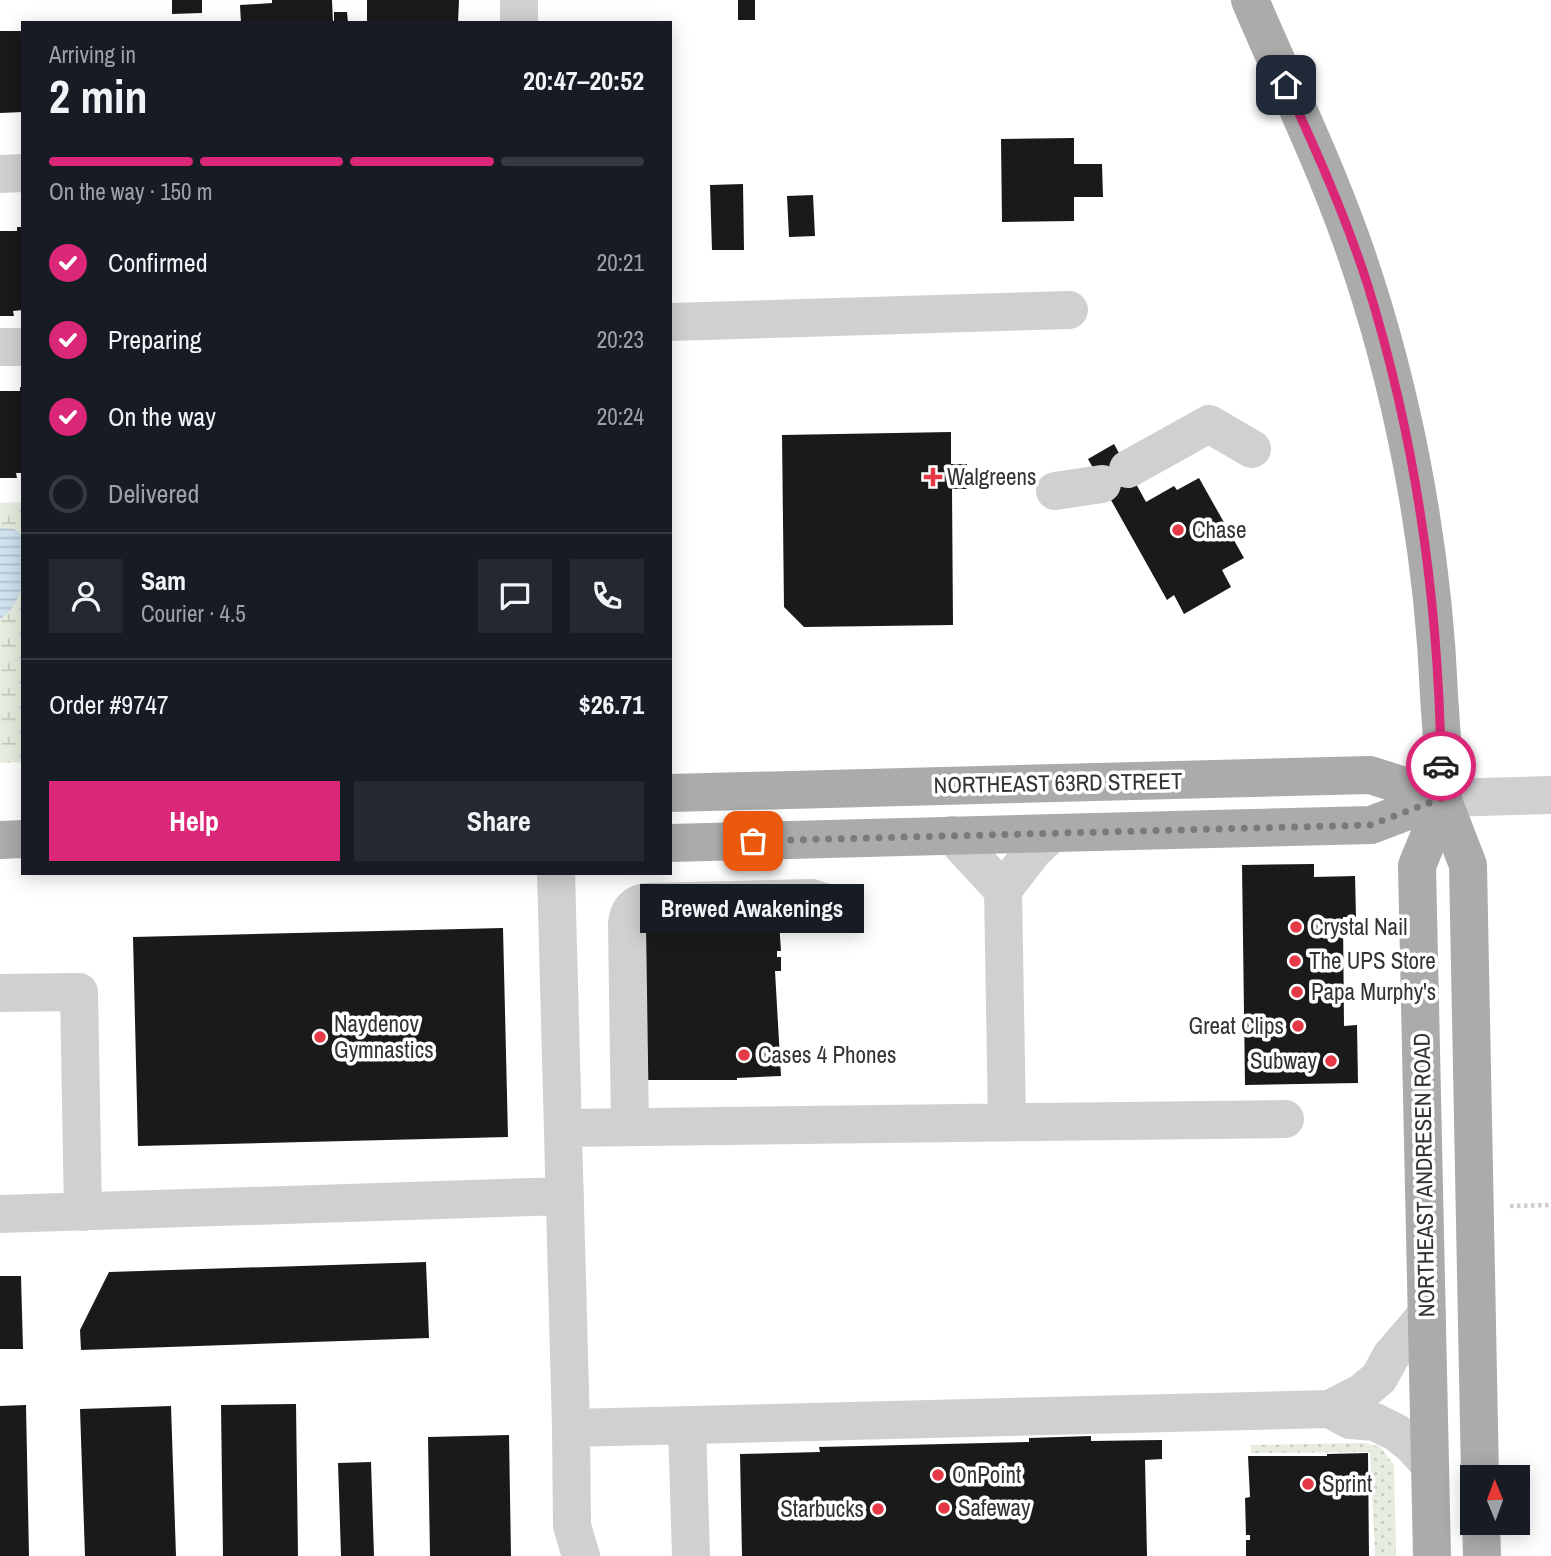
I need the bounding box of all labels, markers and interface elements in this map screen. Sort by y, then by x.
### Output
text: Arriving in [49,39,136,70]
pin [1256,55,1316,115]
text: 20:47–20:52 [523,63,644,98]
text: 2 min [49,65,148,127]
icon: home [1267,66,1305,104]
text: On the way · 150 m [49,176,213,207]
icon: check [49,244,87,282]
text: Confirmed [108,245,208,280]
text: 20:21 [597,247,644,278]
icon: check [49,321,87,359]
text: Preparing [108,322,202,357]
text: 20:23 [597,324,644,355]
icon: check [49,398,87,436]
text: On the way [108,399,216,434]
text: 20:24 [597,401,644,432]
place label: Walgreens [947,461,1036,492]
marker: Walgreens [925,469,941,485]
text: Delivered [108,476,199,511]
place label: Chase [1192,514,1247,545]
marker: Chase [1170,522,1186,538]
button: person [49,559,123,633]
button: chat [478,559,552,633]
button: phone [570,559,644,633]
text: Sam [141,563,186,598]
text: Courier · 4.5 [141,598,246,629]
text: Order #9747 [49,687,169,722]
text: $26.71 [579,687,644,722]
courier [1406,731,1476,801]
icon: car [1422,747,1460,785]
street label: NORTHEAST 63RD STREET [933,765,1183,800]
button: Help [49,781,340,861]
button: Share [354,781,644,861]
pin [723,811,783,871]
icon: bag [734,822,772,860]
callout: Brewed Awakenings [641,883,865,932]
text: Brewed Awakenings [661,893,843,924]
place label: Crystal Nail [1310,911,1407,942]
marker: Crystal Nail [1288,919,1304,935]
place label: The UPS Store [1309,945,1436,976]
marker: The UPS Store [1287,953,1303,969]
place label: Papa Murphy's [1311,976,1436,1007]
marker: Papa Murphy's [1289,984,1305,1000]
place label: Naydenov Gymnastics [334,1008,434,1065]
place label: Great Clips [1189,1010,1284,1041]
marker: Great Clips [1290,1018,1306,1034]
marker: Naydenov Gymnastics [312,1029,328,1045]
street label: NORTHEAST ANDRESEN ROAD [1406,1033,1441,1317]
place label: Cases 4 Phones [758,1039,896,1070]
place label: Subway [1250,1045,1318,1076]
marker: Cases 4 Phones [736,1047,752,1063]
marker: Subway [1323,1053,1339,1069]
place label: OnPoint [952,1459,1021,1490]
north arrow [1460,1465,1530,1535]
map controls [1460,1465,1530,1535]
marker: OnPoint [930,1467,946,1483]
place label: Sprint [1322,1468,1372,1499]
marker: Sprint [1300,1476,1316,1492]
place label: Safeway [958,1492,1031,1523]
place label: Starbucks [780,1493,864,1524]
marker: Safeway [936,1500,952,1516]
marker: Starbucks [870,1501,886,1517]

